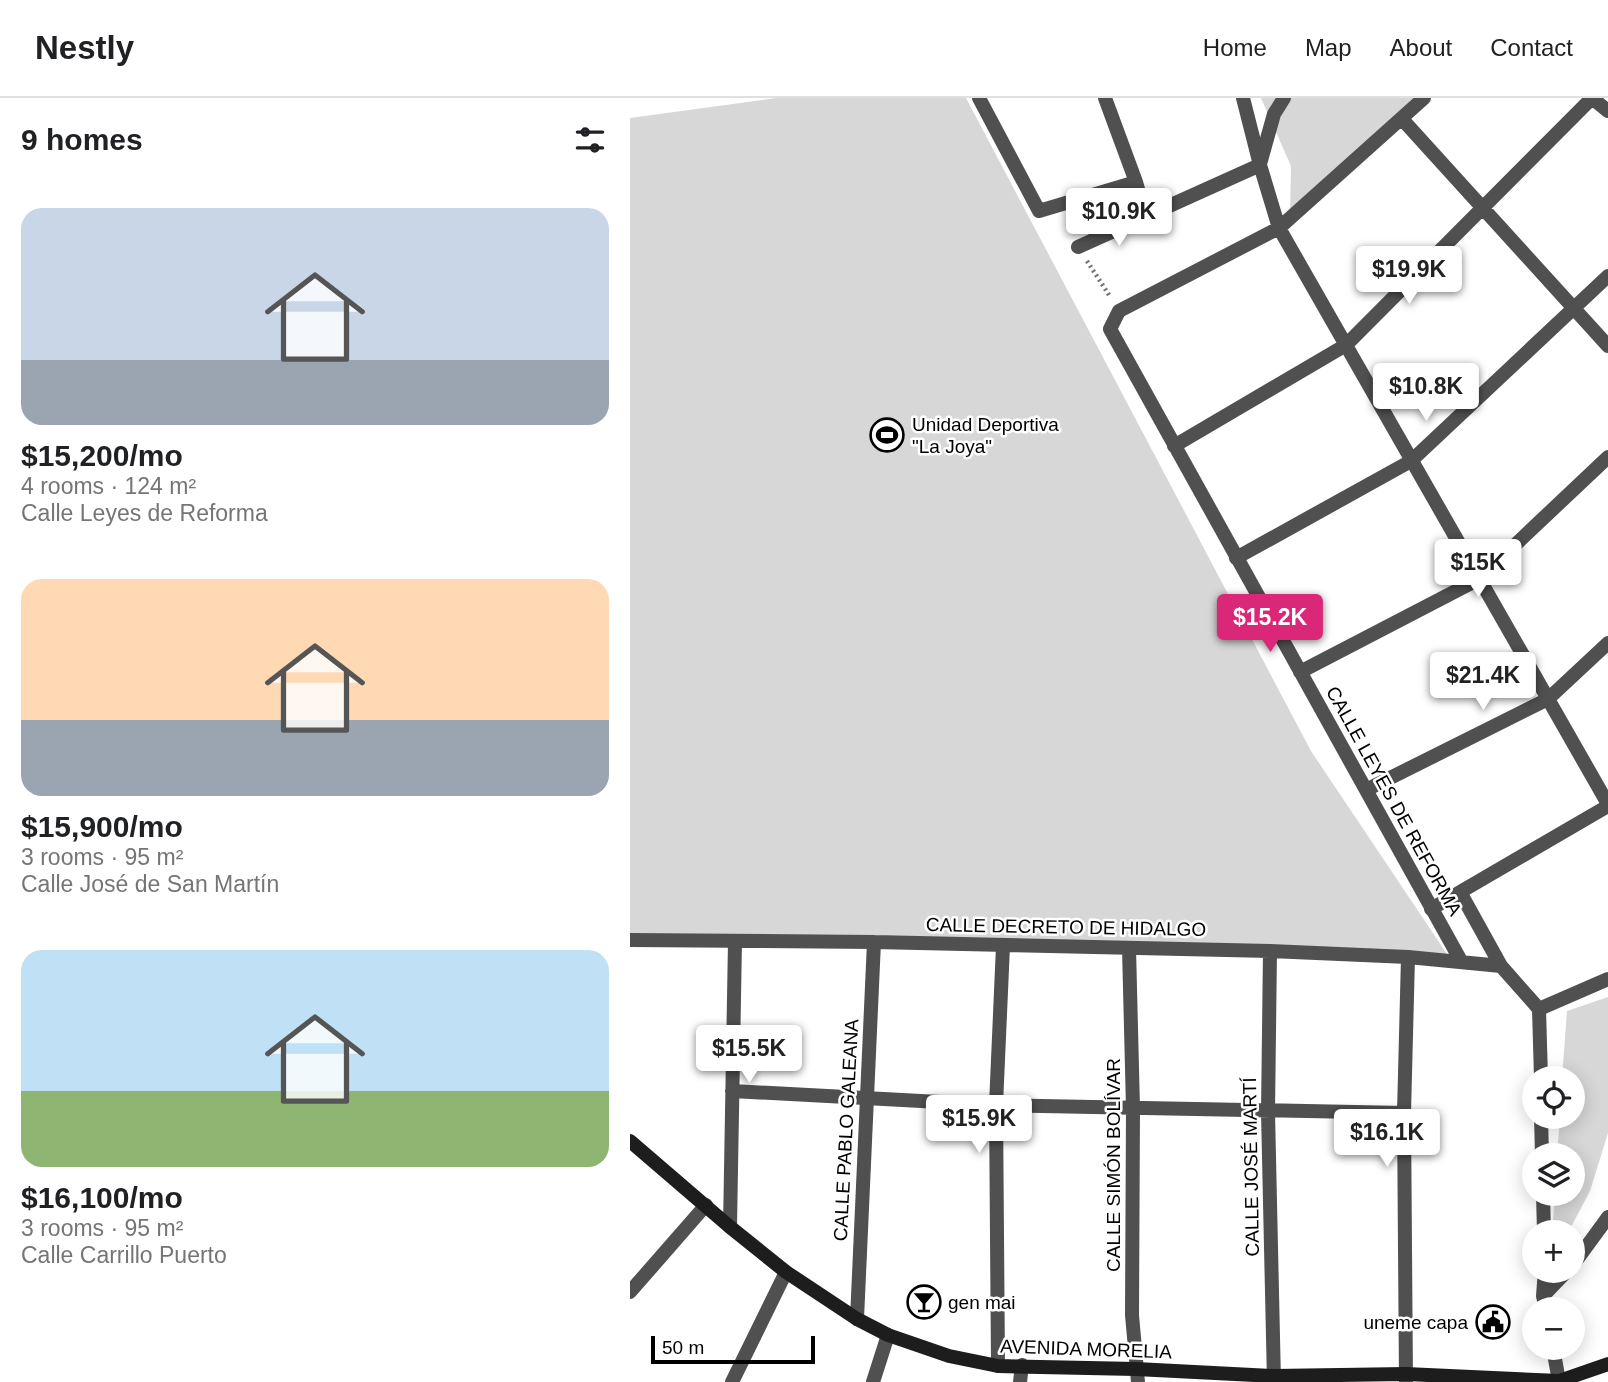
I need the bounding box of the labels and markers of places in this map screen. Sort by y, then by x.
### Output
pin: $10.9K [1062,188,1176,248]
pin: $19.9K [1352,246,1466,306]
pin: $10.8K [1369,364,1483,423]
place label: Unidad Deportiva "La Joya" [912,414,1059,457]
sports icon: Unidad Deportiva "La Joya" [868,416,906,454]
pin: $15K [1437,540,1519,599]
pin: $15.2K [1213,594,1327,654]
pin: $21.4K [1426,652,1540,712]
pin: $15.5K [692,1026,806,1085]
pin: $15.9K [922,1096,1036,1155]
pin: $16.1K [1330,1110,1444,1169]
bar icon: gen mai [905,1283,943,1321]
place label: gen mai [948,1292,1016,1313]
public building icon: uneme capa [1474,1303,1512,1341]
place label: uneme capa [1363,1312,1468,1333]

